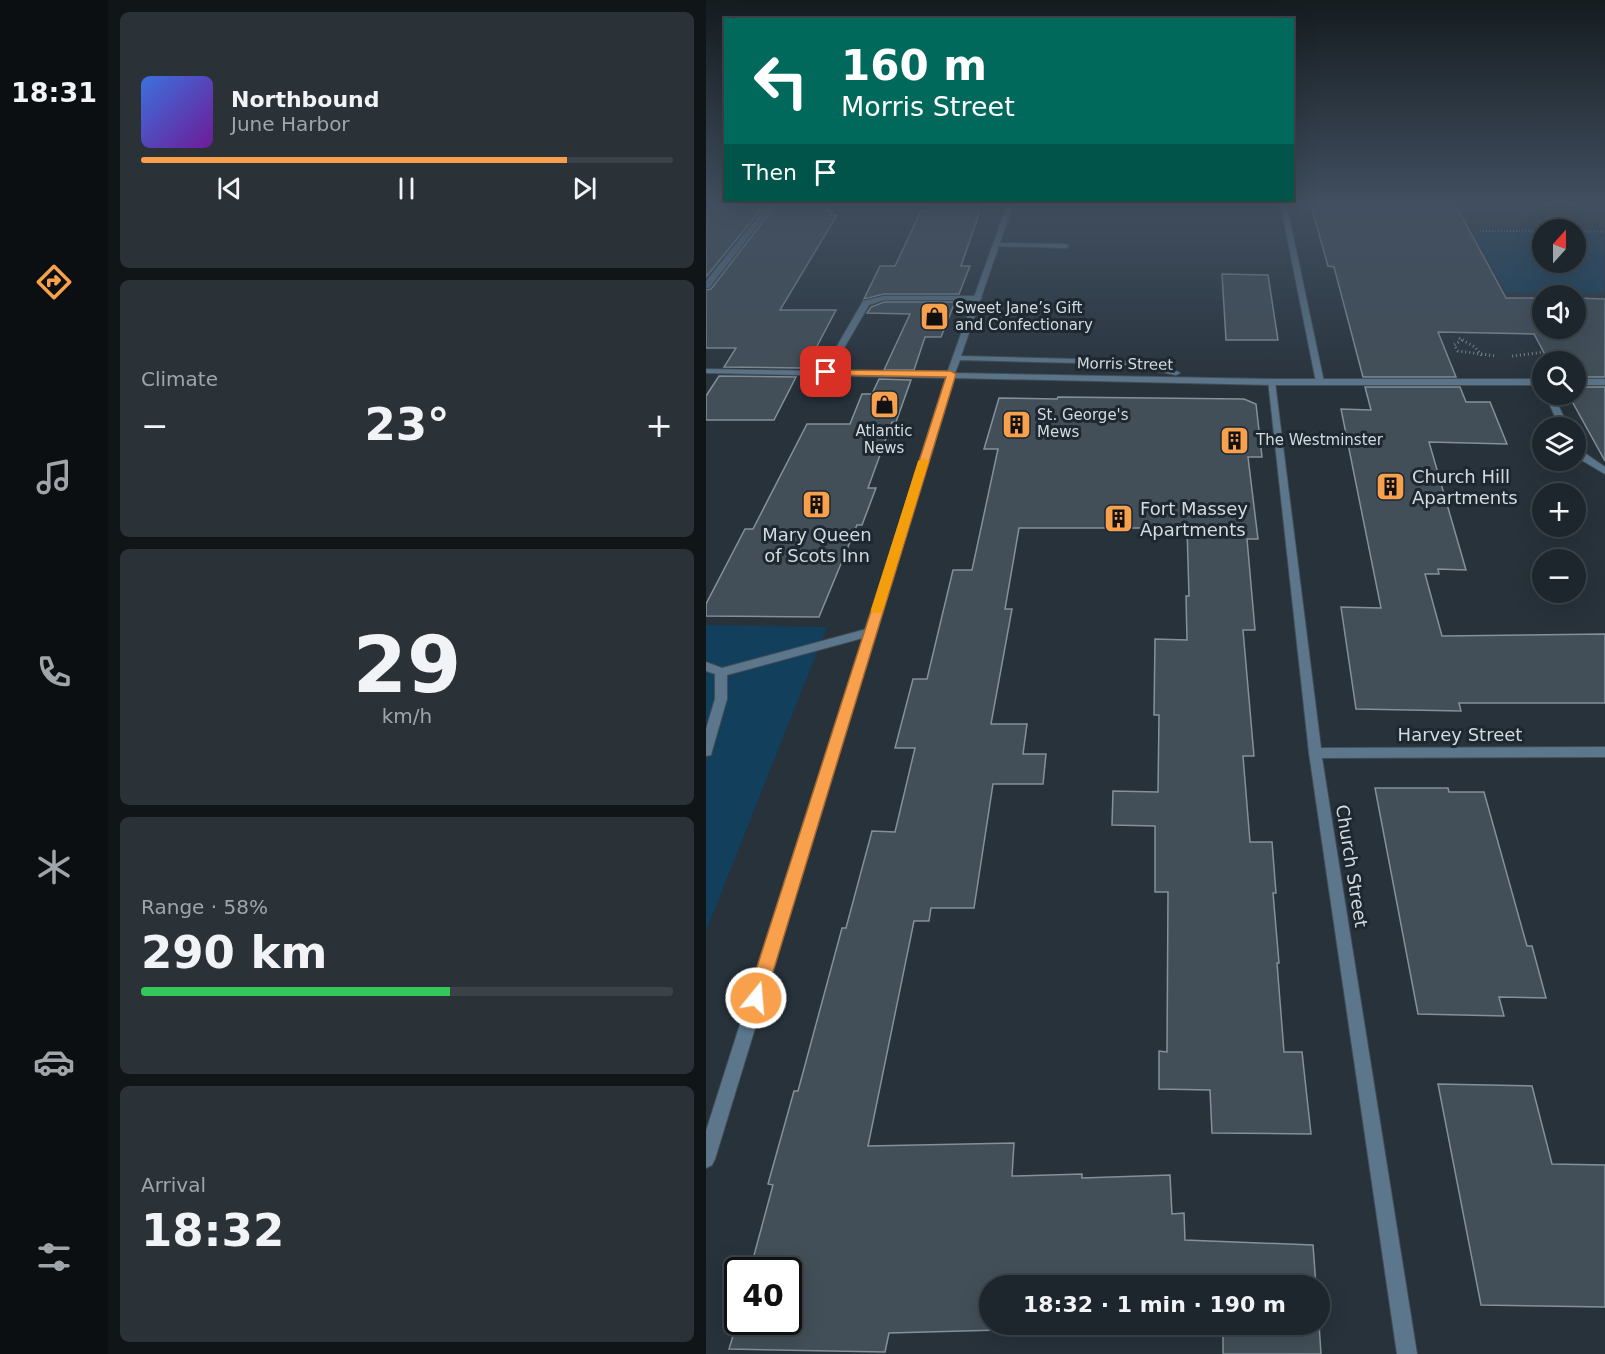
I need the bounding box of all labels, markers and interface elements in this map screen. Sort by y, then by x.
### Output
text: 160 m [841,41,987,90]
icon: left [742,42,820,120]
text: 18:31 [11,77,97,108]
text: Northbound [231,87,380,112]
text: Morris Street [841,91,1015,122]
text: June Harbor [231,112,350,136]
icon: arrive [809,156,842,189]
text: Then [742,160,797,185]
icon: previous [213,172,246,205]
icon: pause [390,172,423,205]
icon: next [568,172,601,205]
north arrow [1532,219,1586,273]
map controls [1532,219,1586,603]
icon: directions [33,261,75,303]
button: sound [1532,285,1586,339]
place label: Sweet Jane’s Gift and Confectionary [955,299,1093,334]
shop icon: Sweet Jane’s Gift and Confectionary [918,301,950,333]
pin [800,346,851,397]
button: search [1532,351,1586,405]
street label: Morris Street [1077,354,1174,374]
icon: arrive [809,355,842,388]
text: Climate [141,367,218,391]
shop icon: Atlantic News [868,388,900,420]
text: 23° [364,398,450,451]
text: − [141,406,169,445]
text: + [645,406,673,445]
place label: St. George's Mews [1037,406,1129,441]
building icon: St. George's Mews [1000,408,1032,440]
button: layers [1532,417,1586,471]
place label: Atlantic News [855,422,913,457]
building icon: The Westminster [1219,424,1251,456]
place label: The Westminster [1255,431,1384,449]
icon: music [33,456,75,498]
place label: Church Hill Apartments [1412,466,1518,508]
building icon: Church Hill Apartments [1375,470,1407,502]
button: + [1532,483,1586,537]
building icon: Mary Queen of Scots Inn [801,489,833,521]
place label: Fort Massey Apartments [1140,498,1248,540]
building icon: Fort Massey Apartments [1103,502,1135,534]
place label: Mary Queen of Scots Inn [762,524,872,566]
button: − [1532,549,1586,603]
text: 29 [353,620,461,710]
icon: phone [33,651,75,693]
text: km/h [382,704,432,728]
street label: Harvey Street [1398,724,1522,745]
street label: Church Street [1332,803,1372,929]
icon: climate [33,846,75,888]
text: Range · 58% [141,895,268,919]
text: 290 km [141,926,327,979]
position arrow [724,966,788,1030]
icon: car [33,1041,75,1083]
text: Arrival [141,1173,206,1197]
text: 18:32 [141,1204,284,1257]
icon: filters [33,1236,75,1278]
speed limit sign: 40 [724,1257,802,1335]
text: 18:32 · 1 min · 190 m [1023,1292,1286,1317]

